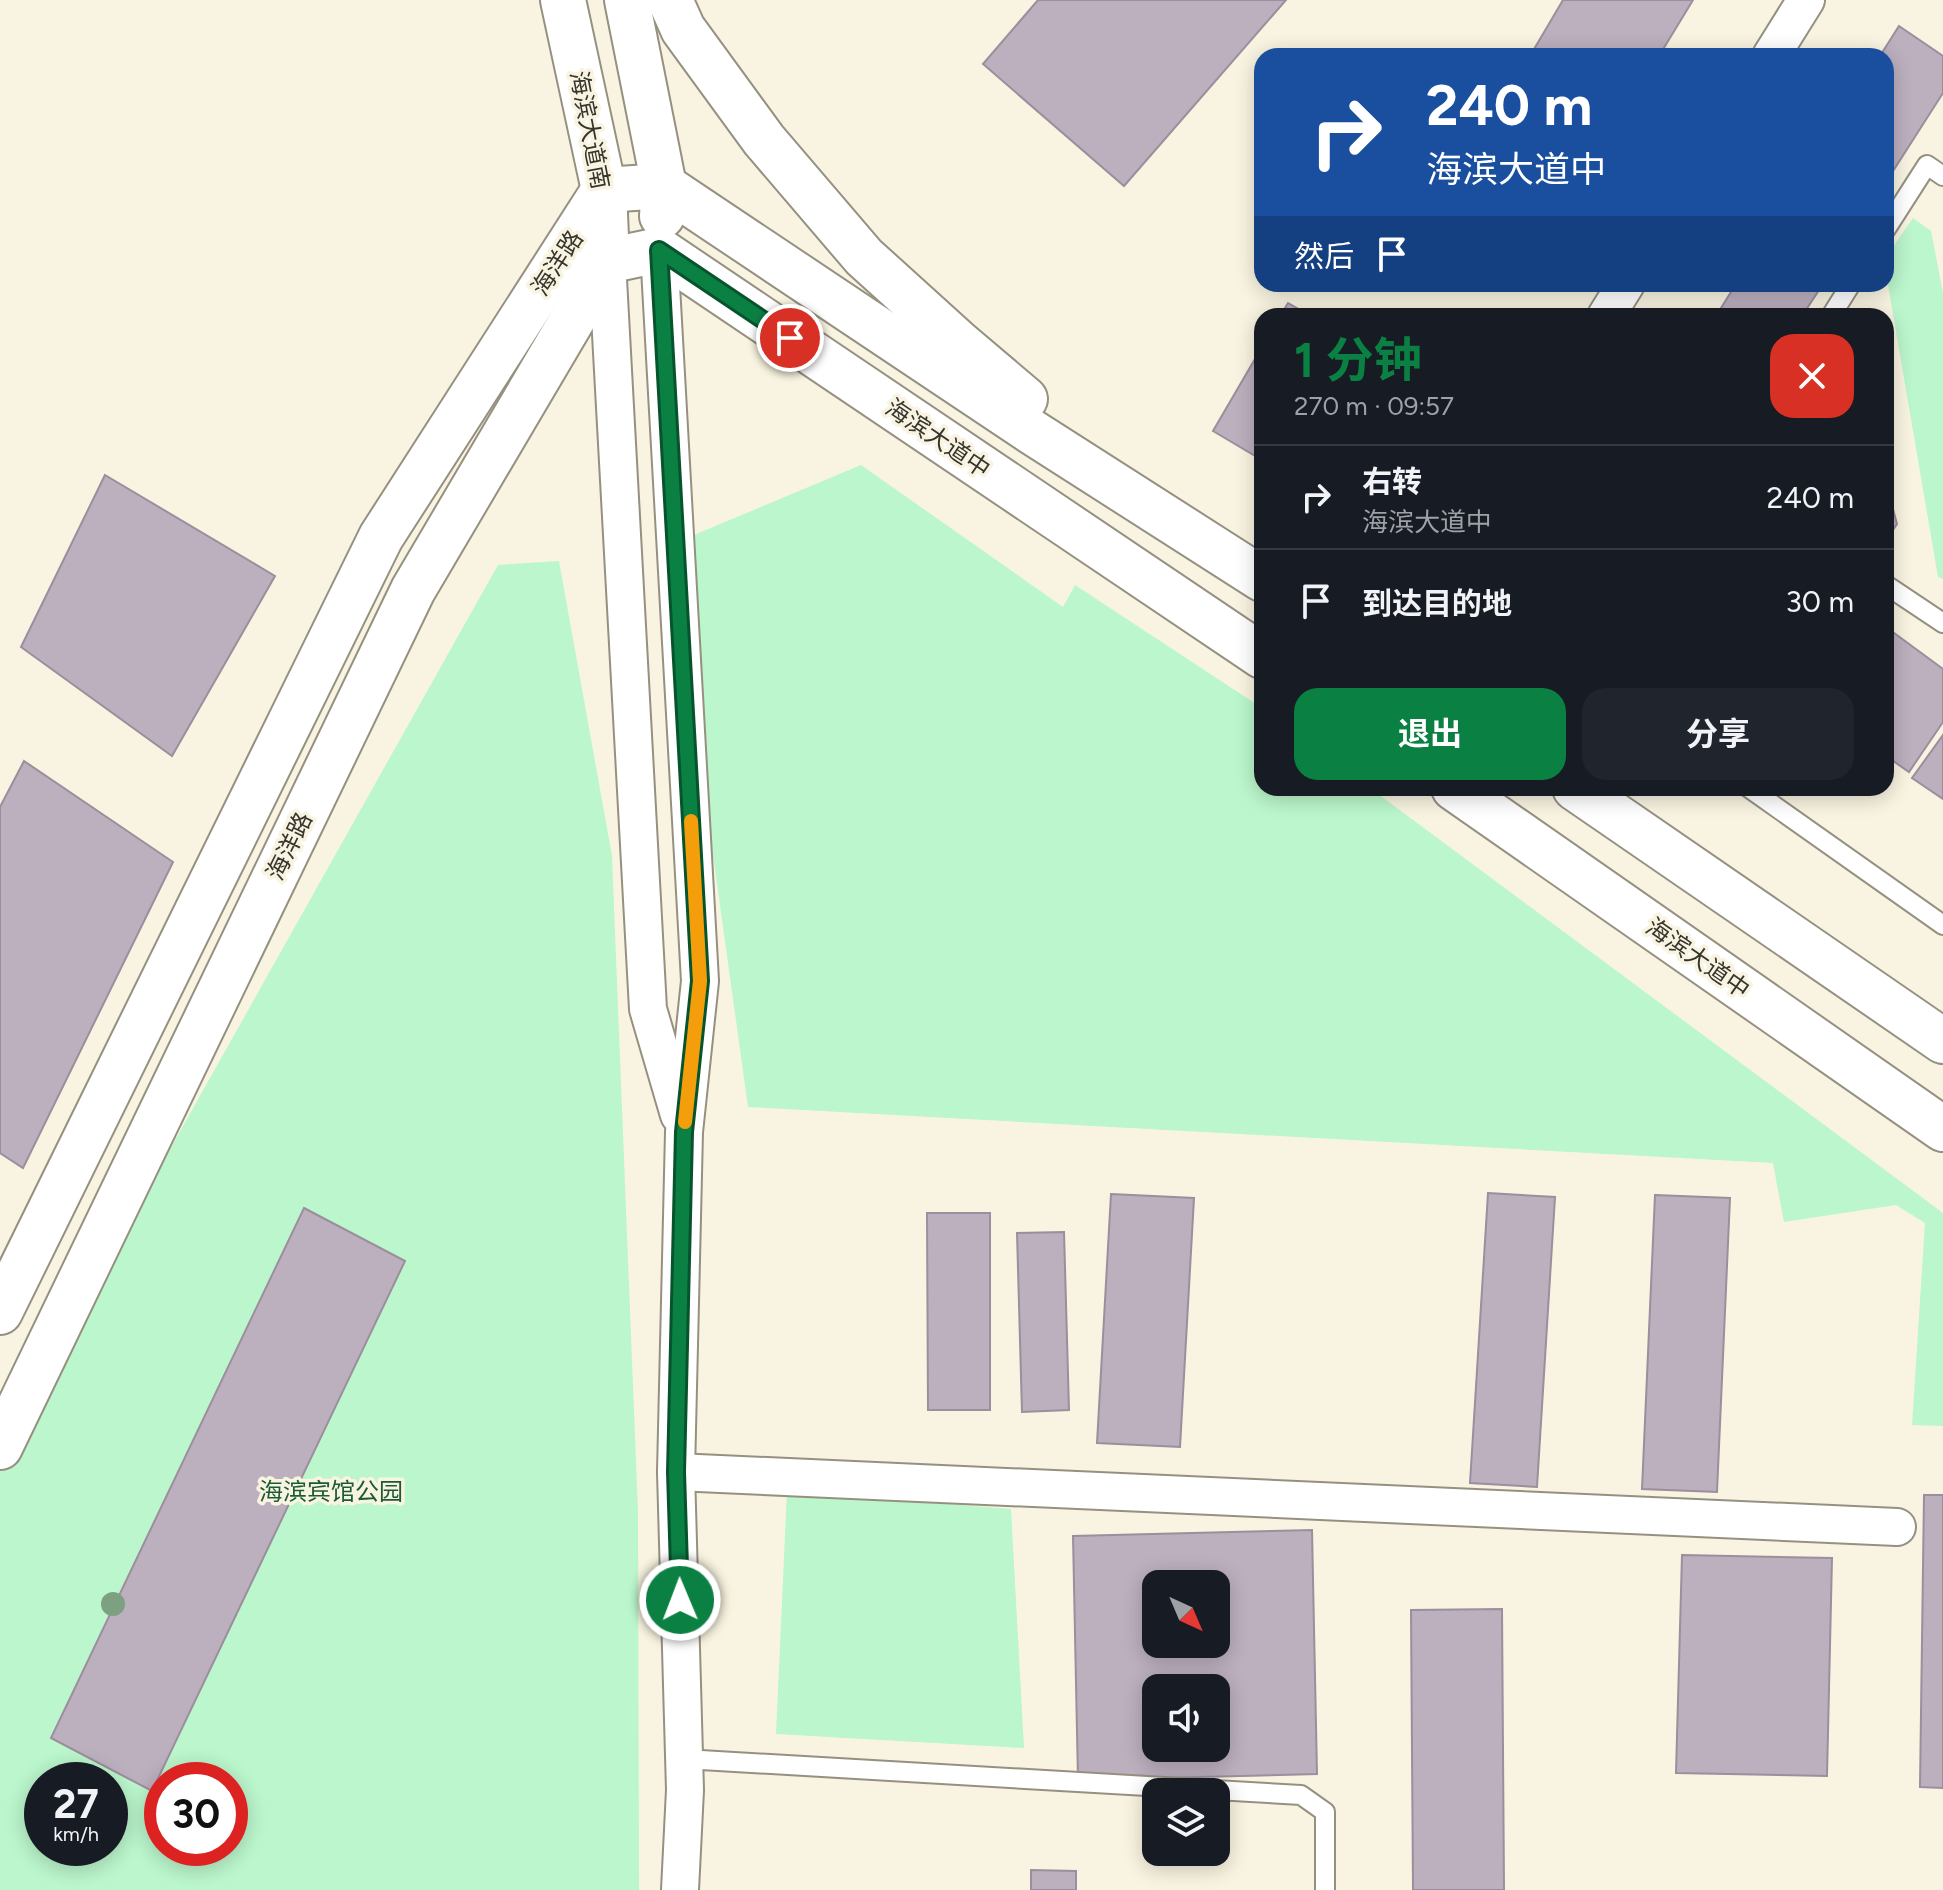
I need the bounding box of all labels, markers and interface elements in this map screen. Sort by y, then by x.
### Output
street label: 海滨大道南 [564,68,616,192]
text: 240 m [1426,72,1592,139]
icon: right [1294,80,1398,184]
text: 海滨大道中 [1426,148,1606,191]
street label: 海洋路 [525,225,589,301]
icon: arrive [1370,232,1414,276]
text: 然后 [1294,238,1354,275]
pin [756,304,824,372]
icon: arrive [768,316,812,360]
text: 1 分钟 [1294,331,1422,389]
button: close [1770,334,1854,418]
text: 270 m · 09:57 [1294,390,1454,422]
street label: 海滨大道中 [880,392,996,484]
text: 右转 [1362,463,1422,500]
icon: right [1294,475,1338,519]
text: 240 m [1766,479,1854,516]
text: 海滨大道中 [1362,506,1492,538]
icon: arrive [1294,579,1338,623]
text: 30 m [1786,583,1854,620]
text: 到达目的地 [1362,585,1512,622]
button: 退出 [1294,688,1566,780]
button: 分享 [1582,688,1854,780]
street label: 海洋路 [260,807,318,885]
street label: 海滨大道中 [1641,912,1755,1004]
park label: 海滨宾馆公园 [259,1477,403,1506]
position arrow [638,1558,722,1642]
north arrow [1142,1570,1230,1658]
map controls [1142,1570,1230,1866]
button: sound [1142,1674,1230,1762]
speed limit sign: 30 [144,1762,248,1866]
button: layers [1142,1778,1230,1866]
text: 27 [53,1780,99,1828]
text: km/h [53,1822,99,1846]

